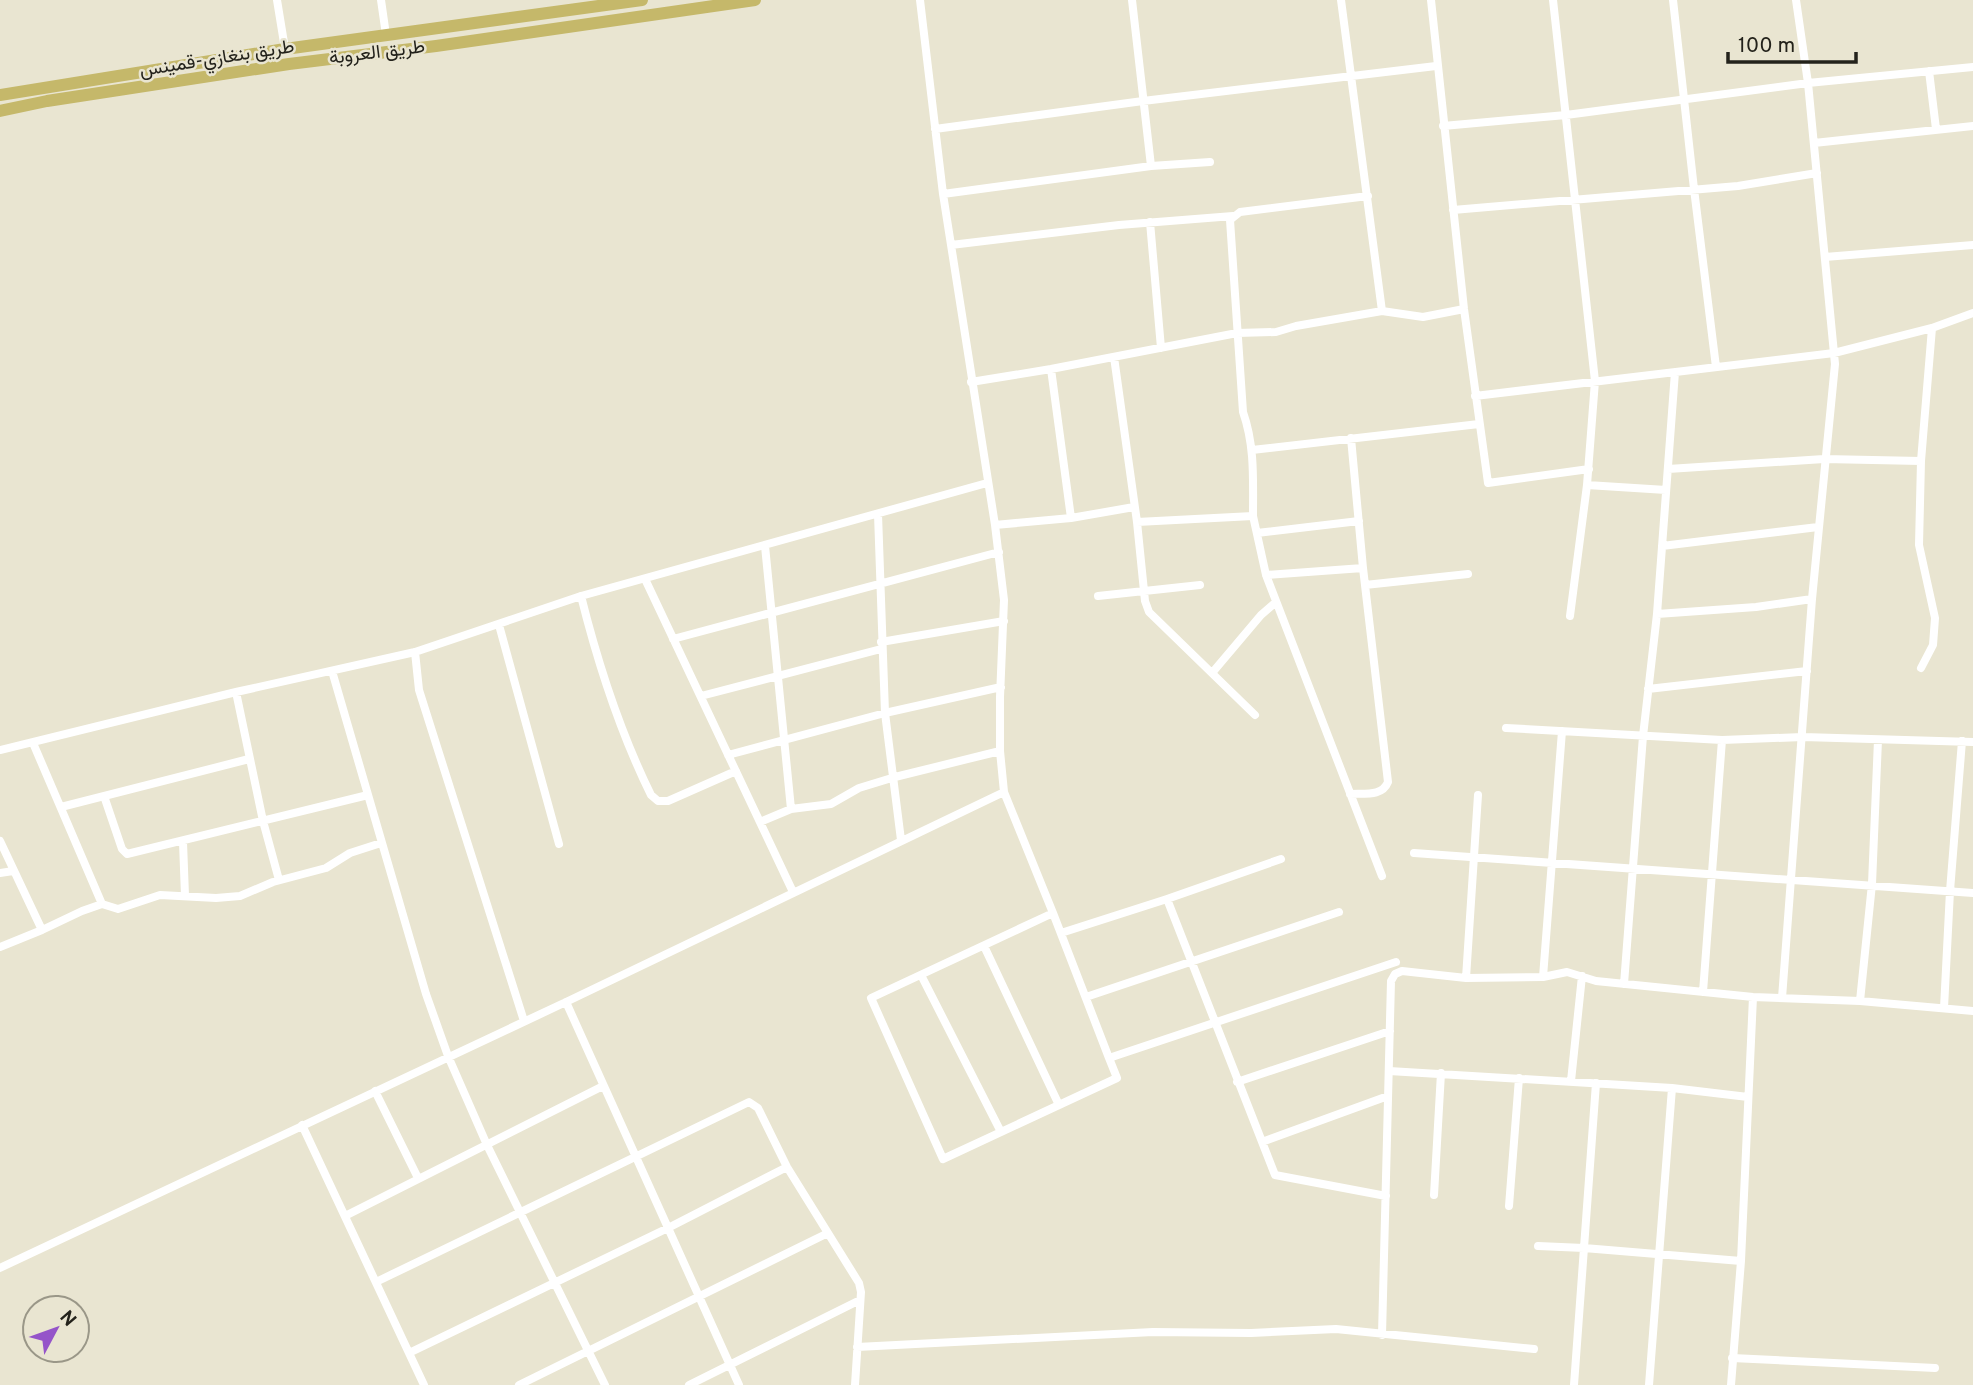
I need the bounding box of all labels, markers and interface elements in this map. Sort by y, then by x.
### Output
scale bar [1728,21,1856,65]
text: 100 m [1738,33,1795,60]
street label: طريق بنغازي-قمينس [138,35,296,85]
street label: طريق العروبة [328,35,426,71]
north arrow [21,1294,91,1364]
text: N [54,1306,81,1332]

